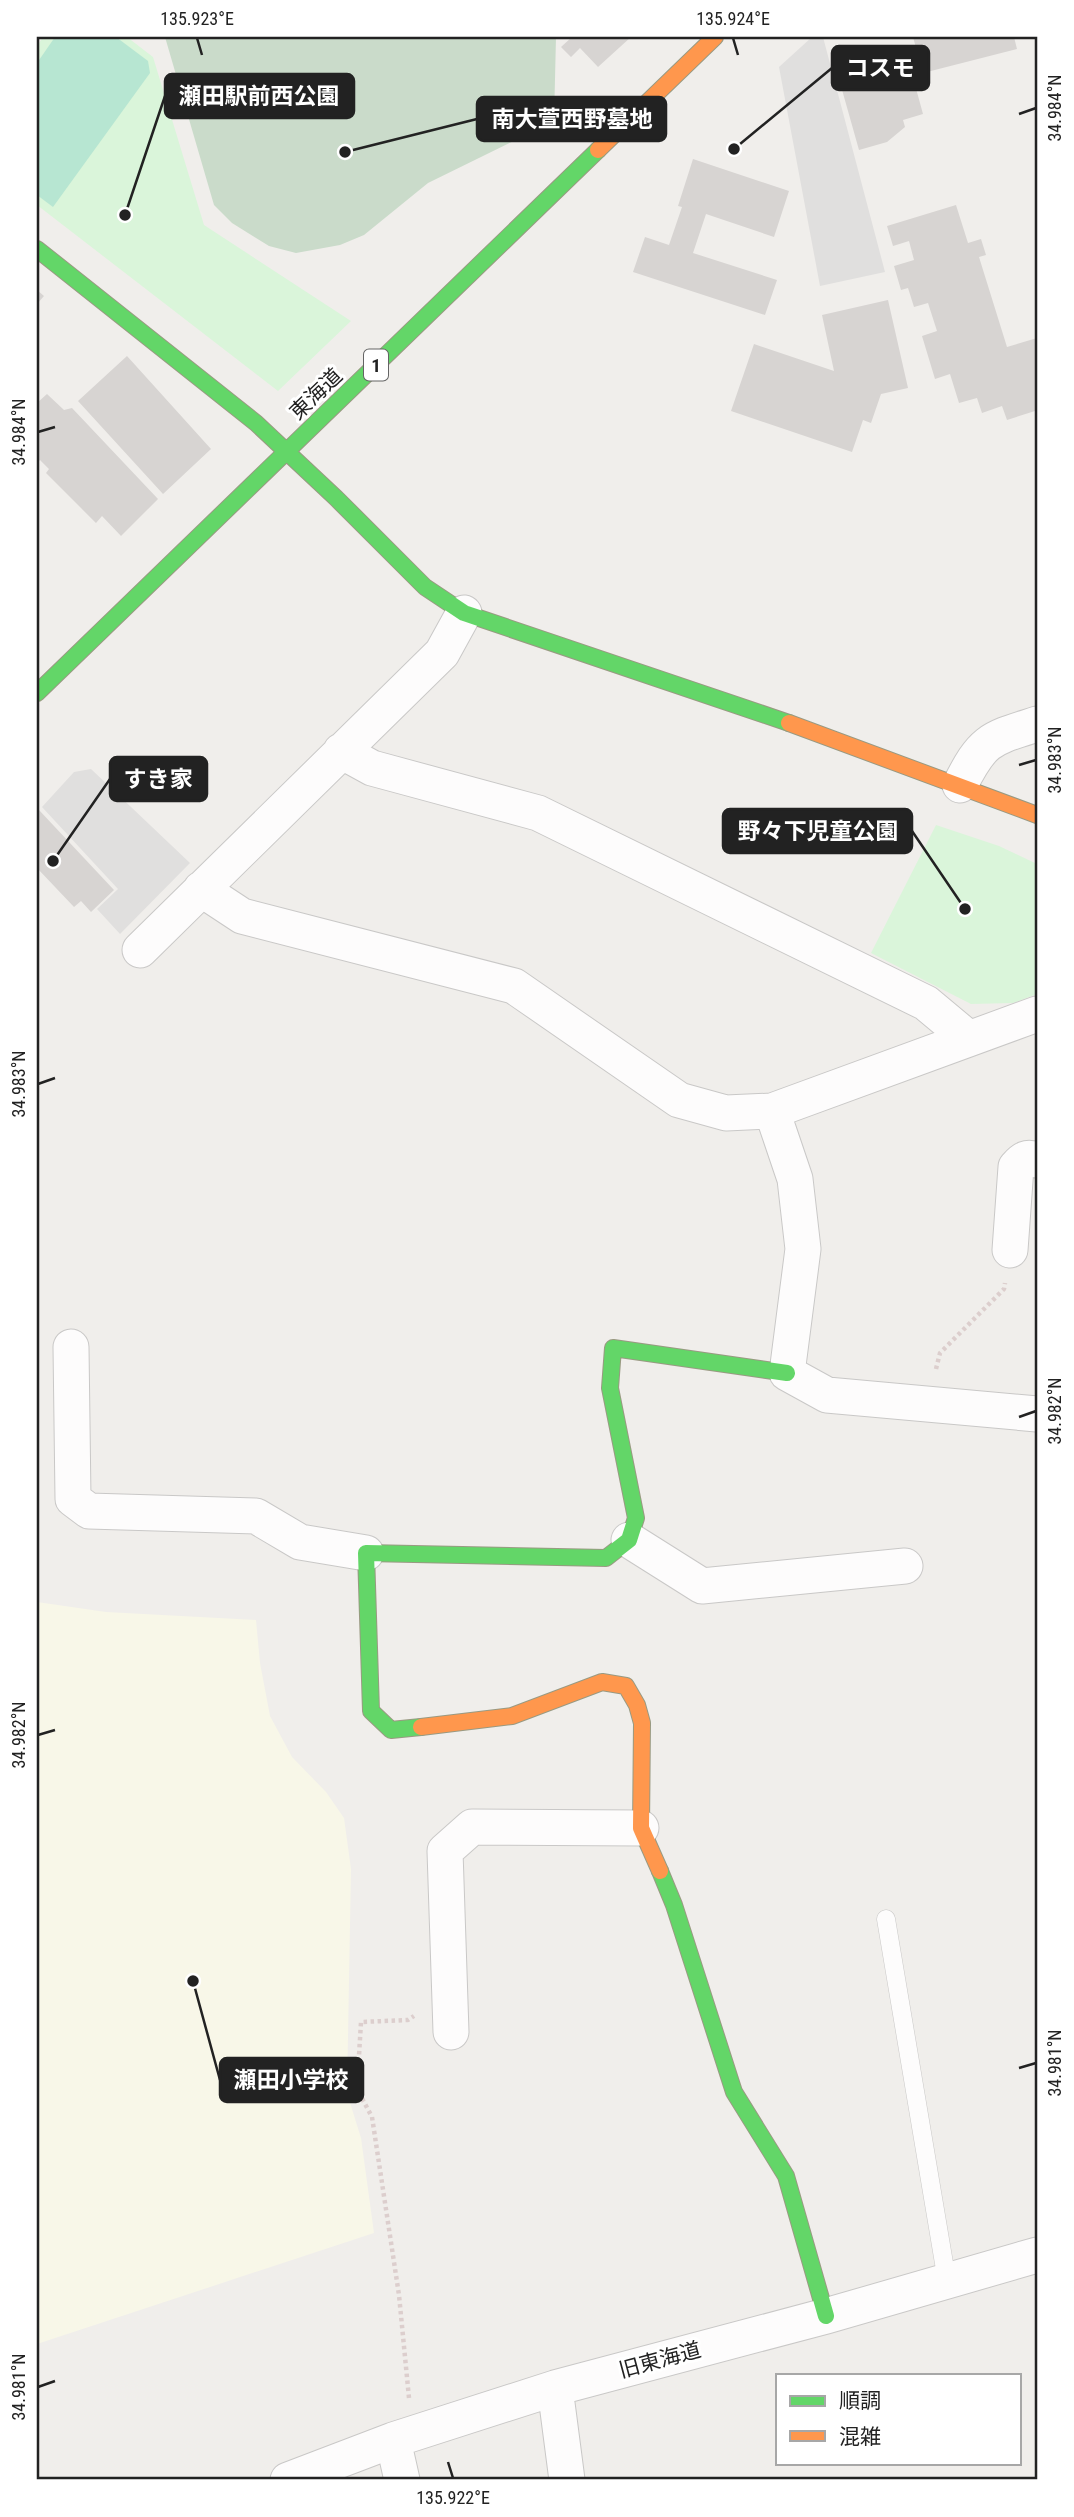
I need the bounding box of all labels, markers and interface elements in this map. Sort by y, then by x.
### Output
text: 135.923°E [160,8,234,29]
text: 135.924°E [696,8,770,29]
callout: コスモ [832,46,929,90]
text: コスモ [846,55,915,82]
callout: 瀬田駅前西公園 [165,74,354,118]
text: 34.984°N [1044,74,1065,142]
text: 瀬田駅前西公園 [179,83,340,110]
callout: 南大萱西野墓地 [477,97,666,141]
text: 南大萱西野墓地 [492,106,653,133]
road number: 1 [364,350,388,380]
street label: 東海道 [285,363,347,425]
text: 34.984°N [8,398,29,466]
text: 34.983°N [1044,726,1065,794]
callout: すき家 [110,757,207,801]
text: すき家 [124,766,193,793]
callout: 野々下児童公園 [723,809,912,853]
text: 野々下児童公園 [738,818,899,845]
text: 34.983°N [8,1050,29,1118]
text: 34.982°N [1044,1377,1065,1445]
text: 34.982°N [8,1701,29,1769]
text: 34.981°N [1044,2029,1065,2097]
callout: 瀬田小学校 [220,2058,363,2102]
text: 瀬田小学校 [234,2067,349,2094]
street label: 旧東海道 [616,2338,704,2382]
text: 34.981°N [8,2353,29,2421]
legend [776,2374,1021,2464]
text: 順調 [839,2389,881,2413]
text: 混雑 [839,2425,881,2449]
text: 135.922°E [416,2487,490,2508]

